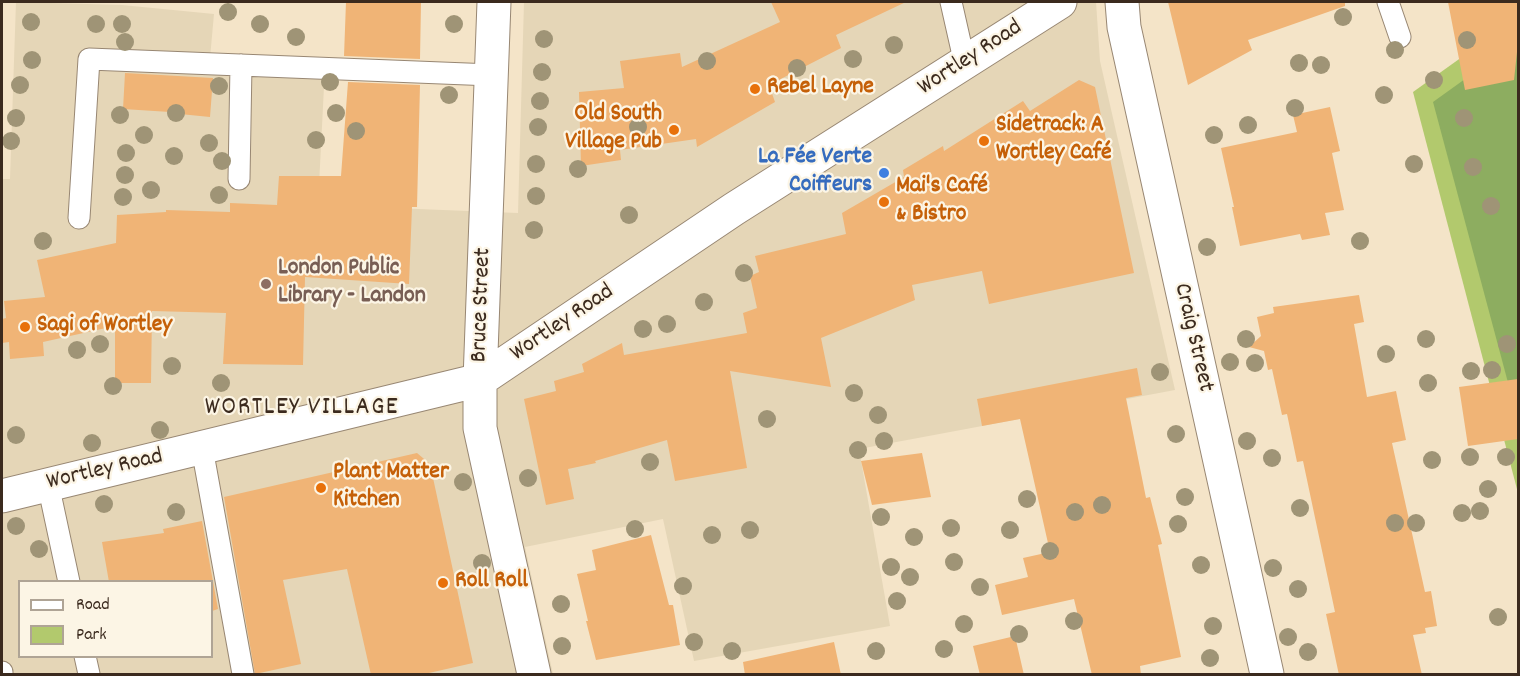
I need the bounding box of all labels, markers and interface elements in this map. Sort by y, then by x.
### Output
street label: Wortley Road [913,15,1029,103]
place label: Rebel Layne [767,75,874,103]
marker: Rebel Layne [748,82,762,96]
place label: Old South Village Pub [565,102,662,158]
place label: Sidetrack: A Wortley Café [996,113,1112,169]
marker: Old South Village Pub [667,123,681,137]
marker: Sidetrack: A Wortley Café [977,134,991,148]
place label: La Fée Verte Coiffeurs [758,145,872,201]
marker: La Fée Verte Coiffeurs [877,166,891,180]
place label: Mai's Café & Bistro [896,174,988,230]
marker: Mai's Café & Bistro [877,195,891,209]
street label: Bruce Street [467,247,499,363]
place label: London Public Library - Landon [278,256,426,312]
marker: London Public Library - Landon [259,277,273,291]
street label: Wortley Road [506,279,620,369]
street label: Craig Street [1166,281,1218,395]
place label: Sagi of Wortley [37,313,172,341]
marker: Sagi of Wortley [18,320,32,334]
district label: WORTLEY VILLAGE [205,393,399,425]
street label: Wortley Road [44,444,166,498]
place label: Plant Matter Kitchen [333,460,449,516]
marker: Plant Matter Kitchen [314,481,328,495]
place label: Roll Roll [455,569,528,597]
marker: Roll Roll [436,576,450,590]
legend [18,580,213,658]
text: Road [76,593,110,618]
text: Park [76,623,107,648]

